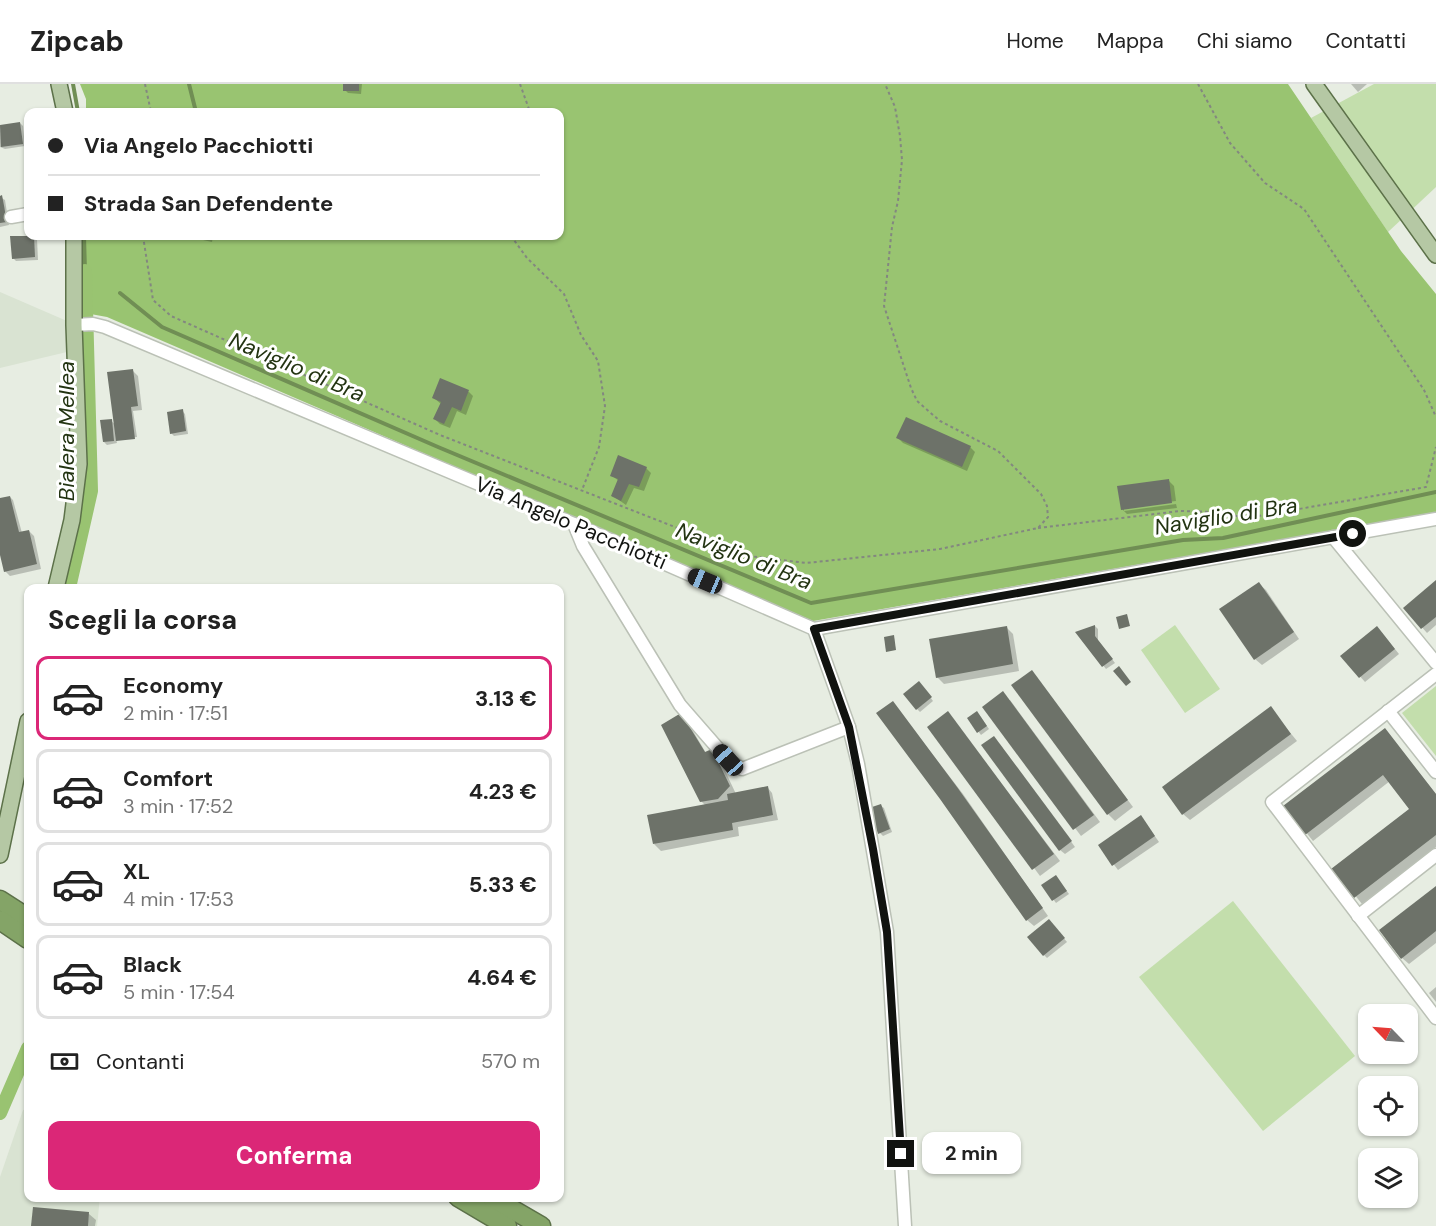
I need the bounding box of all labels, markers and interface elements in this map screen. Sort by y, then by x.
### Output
text: Zipcab [30,23,124,60]
text: Home [1006,27,1064,55]
text: Mappa [1097,27,1164,55]
text: Chi siamo [1197,27,1293,55]
text: Contatti [1326,27,1406,55]
text: Via Angelo Pacchiotti [84,131,313,160]
text: Strada San Defendente [84,189,333,218]
water label: Naviglio di Bra [225,325,369,409]
water label: Bialera Mellea [52,361,81,501]
street label: Via Angelo Pacchiotti [471,470,671,576]
water label: Naviglio di Bra [1152,490,1300,542]
water label: Naviglio di Bra [672,515,816,597]
route start [1339,520,1366,547]
car [685,566,725,596]
text: Scegli la corsa [48,602,237,637]
icon: car [51,671,105,725]
text: Economy [123,671,223,700]
text: 3.13 € [475,684,537,713]
text: 2 min · 17:51 [123,700,228,726]
car [709,741,747,779]
icon: car [51,764,105,818]
text: Comfort [123,764,213,793]
text: 4.23 € [469,777,537,806]
text: 3 min · 17:52 [123,793,233,819]
icon: car [51,857,105,911]
text: XL [123,857,150,886]
text: 5.33 € [469,870,537,899]
text: 4 min · 17:53 [123,886,234,912]
icon: car [51,950,105,1004]
text: Black [123,950,182,979]
text: 4.64 € [467,963,537,992]
text: 5 min · 17:54 [123,979,235,1005]
north arrow [1358,1004,1418,1064]
map controls [1358,1004,1418,1208]
icon: cash [48,1045,81,1078]
text: Contanti [96,1047,185,1076]
text: 570 m [481,1048,540,1074]
button: locate [1358,1076,1418,1136]
button: Conferma [48,1121,540,1190]
callout: 2 min [922,1133,1021,1175]
route end [887,1140,914,1167]
text: 2 min [945,1140,998,1166]
button: layers [1358,1148,1418,1208]

